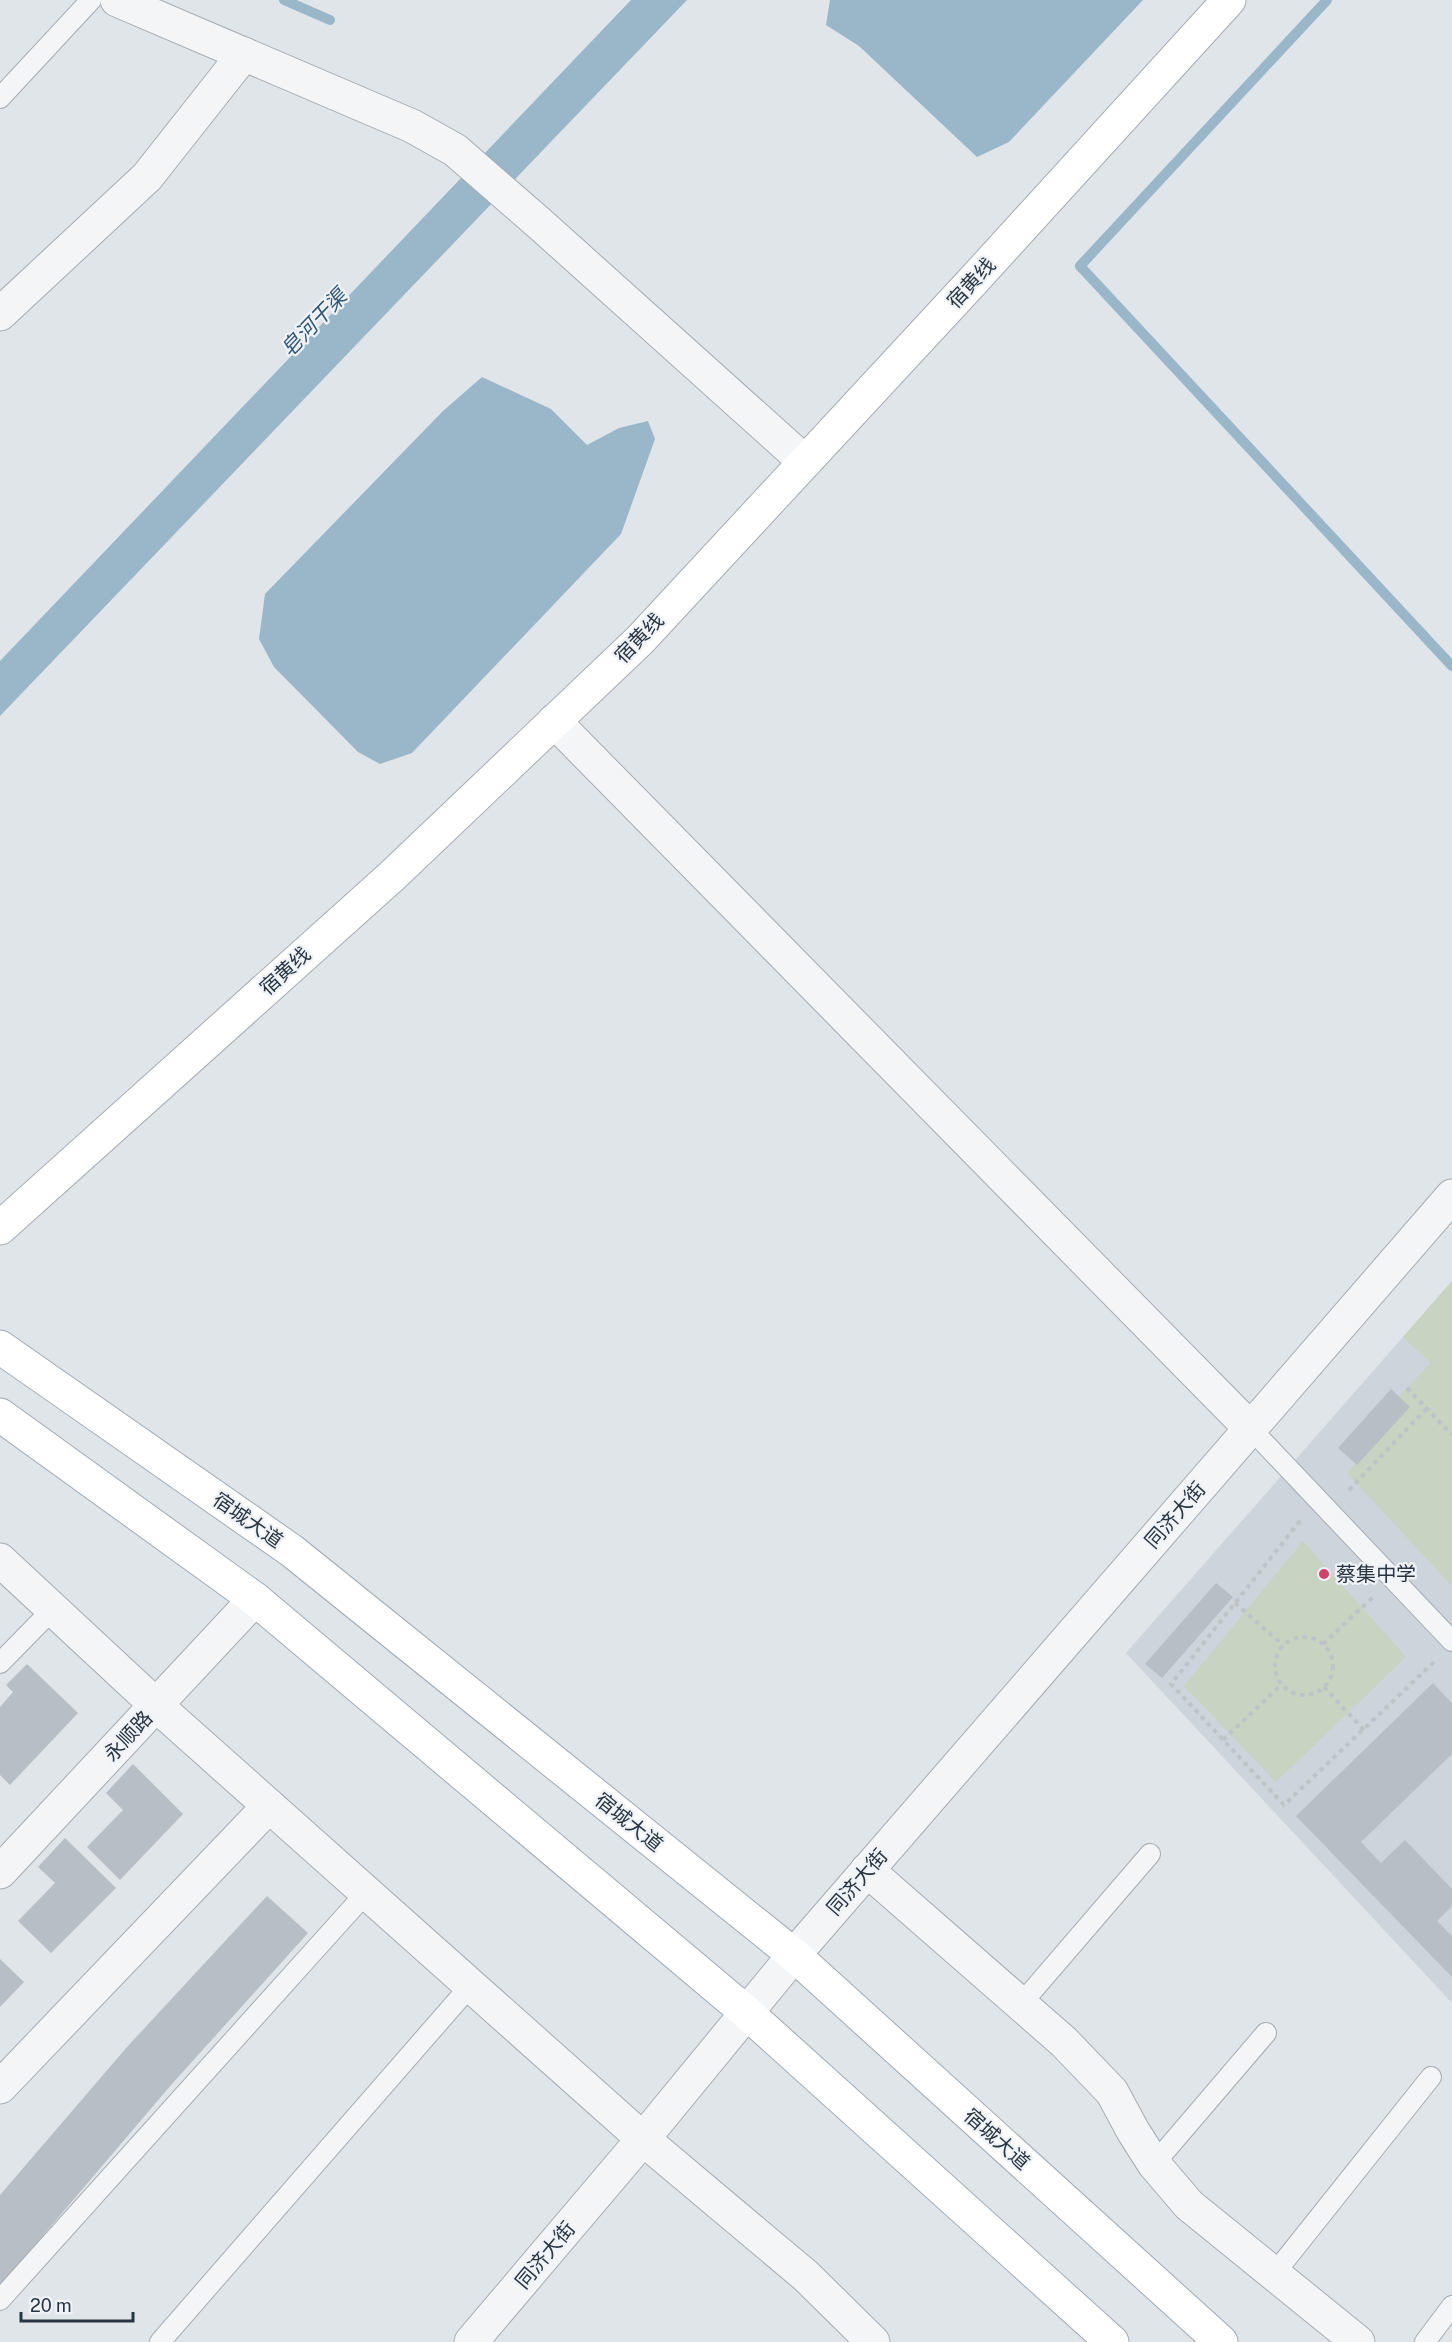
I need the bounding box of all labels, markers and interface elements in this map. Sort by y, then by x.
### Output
street label: 宿黄线 [942,253,1000,313]
water label: 皂河干渠 [275,282,354,362]
street label: 宿黄线 [610,608,668,668]
street label: 宿黄线 [255,942,315,1000]
street label: 同济大街 [1140,1477,1210,1553]
street label: 宿城大道 [208,1487,288,1553]
place label: 蔡集中学 [1336,1562,1416,1586]
marker: 蔡集中学 [1317,1567,1331,1581]
street label: 永顺路 [99,1706,157,1766]
street label: 宿城大道 [590,1788,668,1856]
street label: 同济大街 [822,1844,892,1920]
street label: 宿城大道 [959,2103,1035,2175]
street label: 同济大街 [510,2217,580,2293]
scale bar [21,2285,134,2323]
text: 20 m [30,2295,72,2316]

